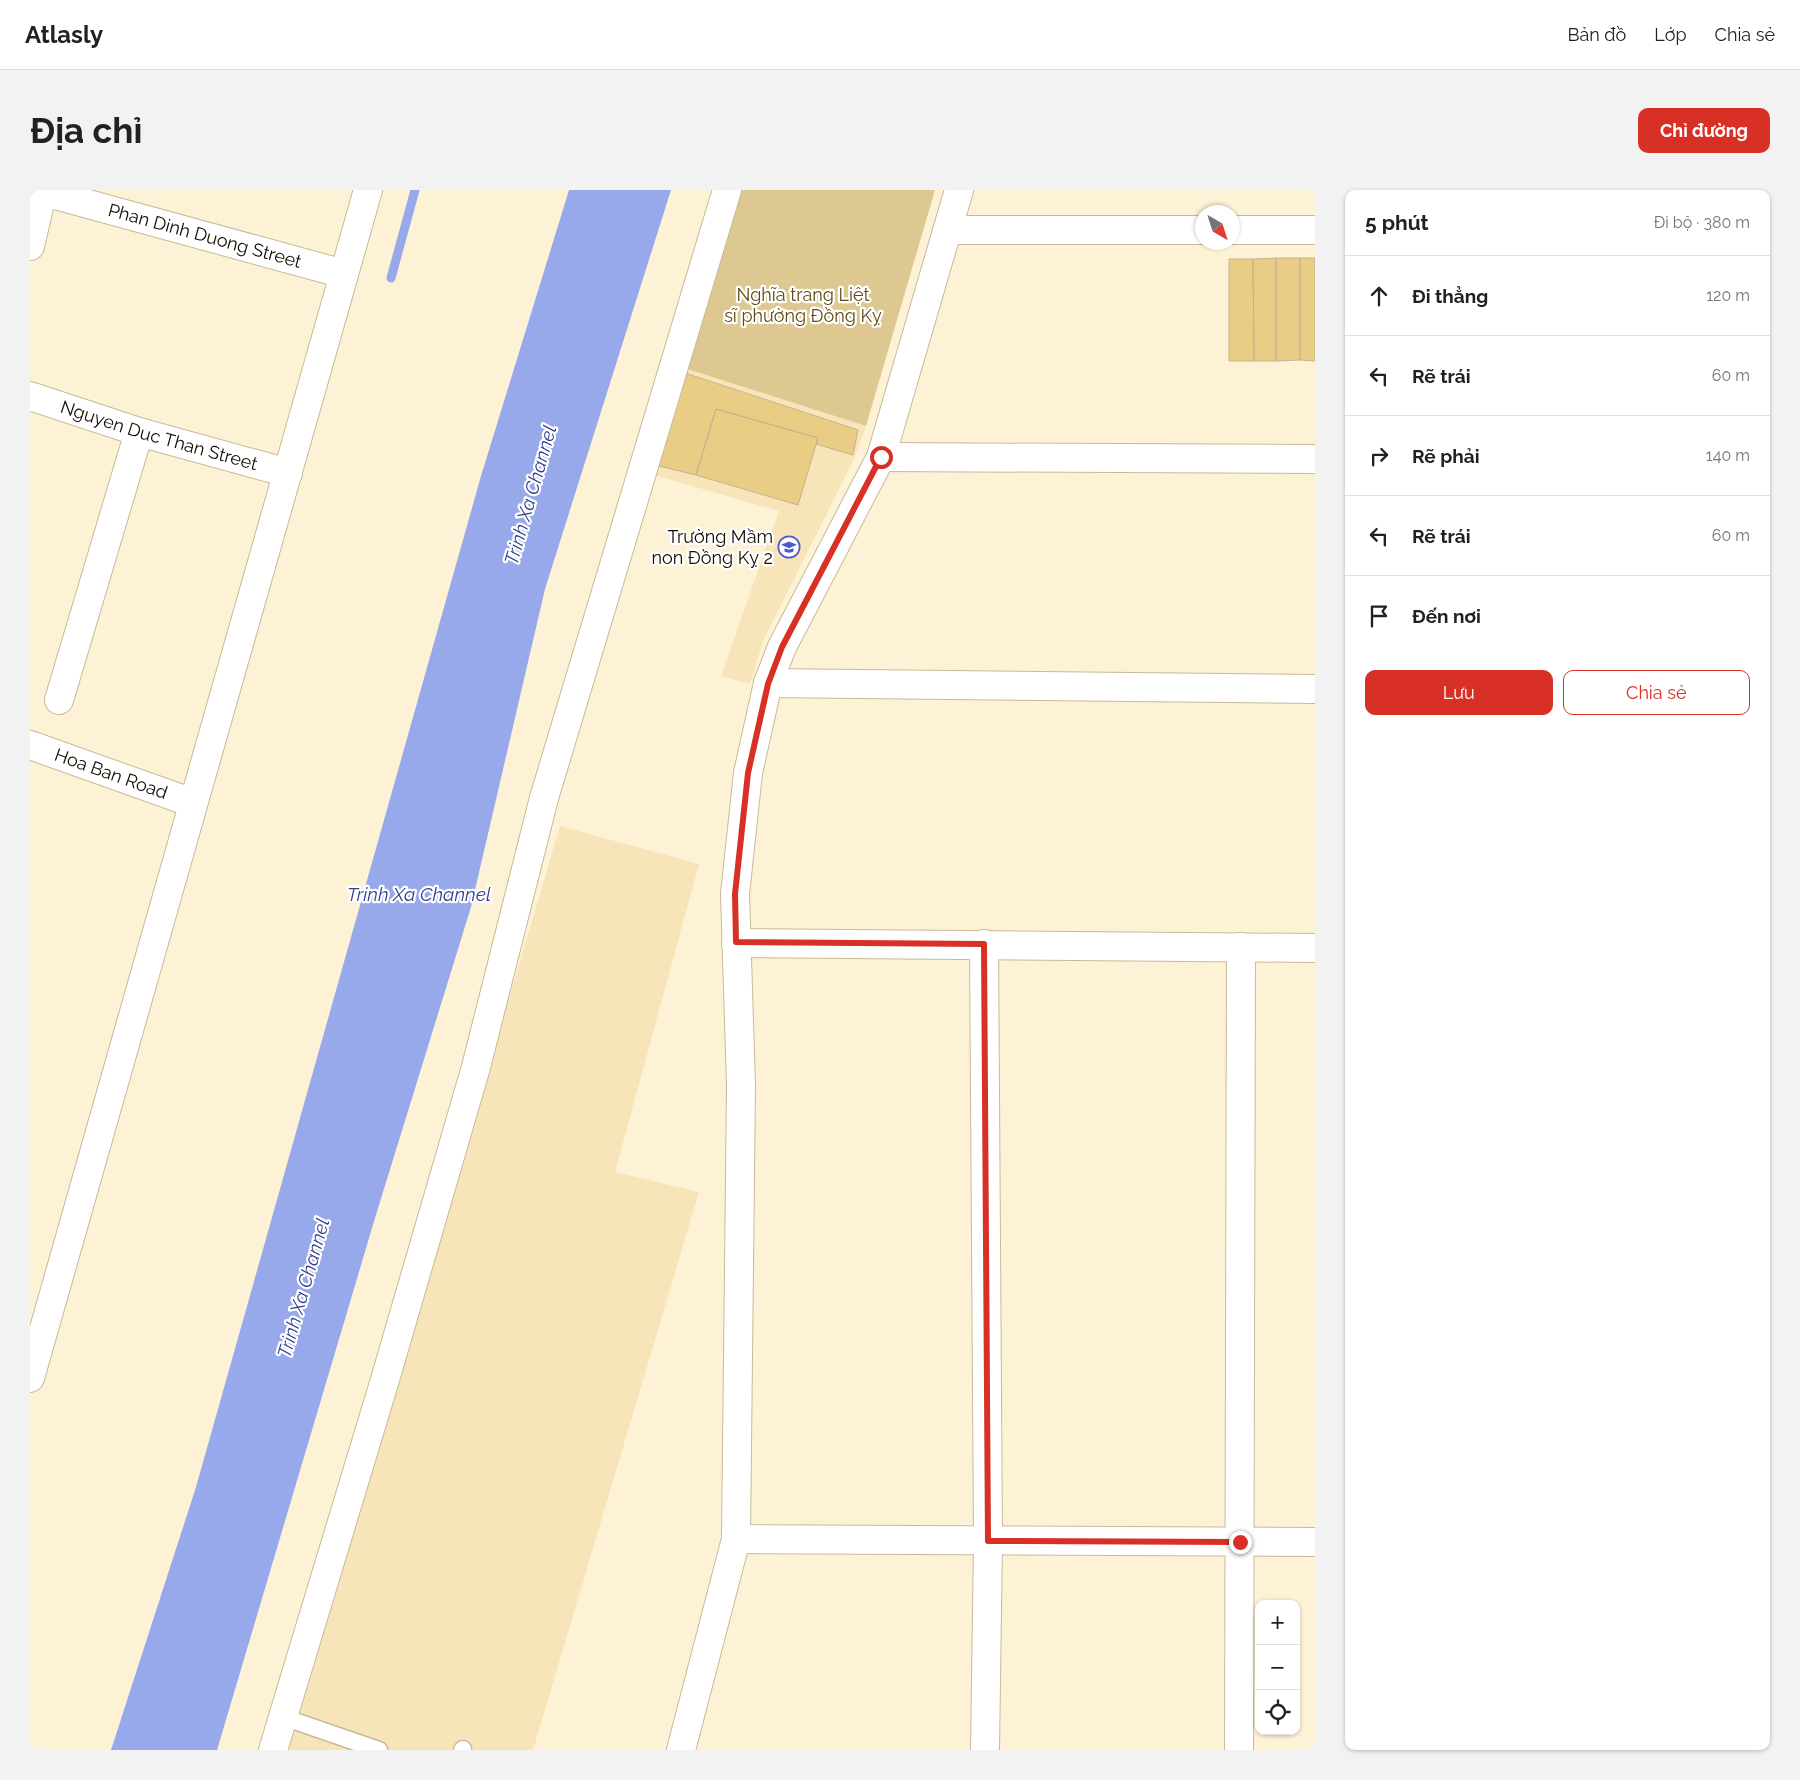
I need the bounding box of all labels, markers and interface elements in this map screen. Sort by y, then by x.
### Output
text: Atlasly [25,20,103,49]
text: Bản đồ [1567,24,1626,45]
text: Lớp [1654,24,1687,45]
text: Chia sẻ [1715,24,1775,45]
button: Chỉ đường [1638,108,1770,153]
text: Địa chỉ [30,110,142,151]
street label: Phan Dinh Duong Street [106,199,304,272]
north arrow [1195,205,1240,250]
text: 5 phút [1365,210,1429,235]
text: Đi bộ · 380 m [1654,213,1750,232]
icon: ahead [1365,282,1393,310]
park label: Nghĩa trang Liệt sĩ phường Đồng Kỵ [724,284,882,326]
text: Đi thẳng [1412,285,1488,307]
text: 120 m [1706,286,1750,305]
icon: left [1365,362,1393,390]
text: Rẽ trái [1412,365,1471,387]
text: 60 m [1712,366,1750,385]
street label: Nguyen Duc Than Street [58,396,260,474]
water label: Trinh Xa Channel [500,423,560,567]
icon: right [1365,442,1393,470]
text: Rẽ phải [1412,445,1480,467]
route start [870,446,893,469]
text: 140 m [1706,446,1750,465]
icon: left [1365,522,1393,550]
text: Rẽ trái [1412,525,1471,547]
place label: Trường Mầm non Đồng Kỵ 2 [652,526,773,568]
text: 60 m [1712,526,1750,545]
school or university icon: Trường Mầm non Đồng Kỵ 2 [777,535,801,559]
icon: arrive [1365,602,1393,630]
text: Đến nơi [1412,605,1481,627]
button: Lưu [1365,670,1553,715]
button: Chia sẻ [1563,670,1750,715]
street label: Hoa Ban Road [52,744,170,803]
water label: Trinh Xa Channel [347,883,491,905]
water label: Trinh Xa Channel [273,1216,333,1360]
route end [1229,1531,1252,1554]
map controls [1255,1600,1300,1735]
button: + [1255,1600,1300,1645]
button: − [1255,1645,1300,1690]
button: locate [1255,1690,1300,1735]

